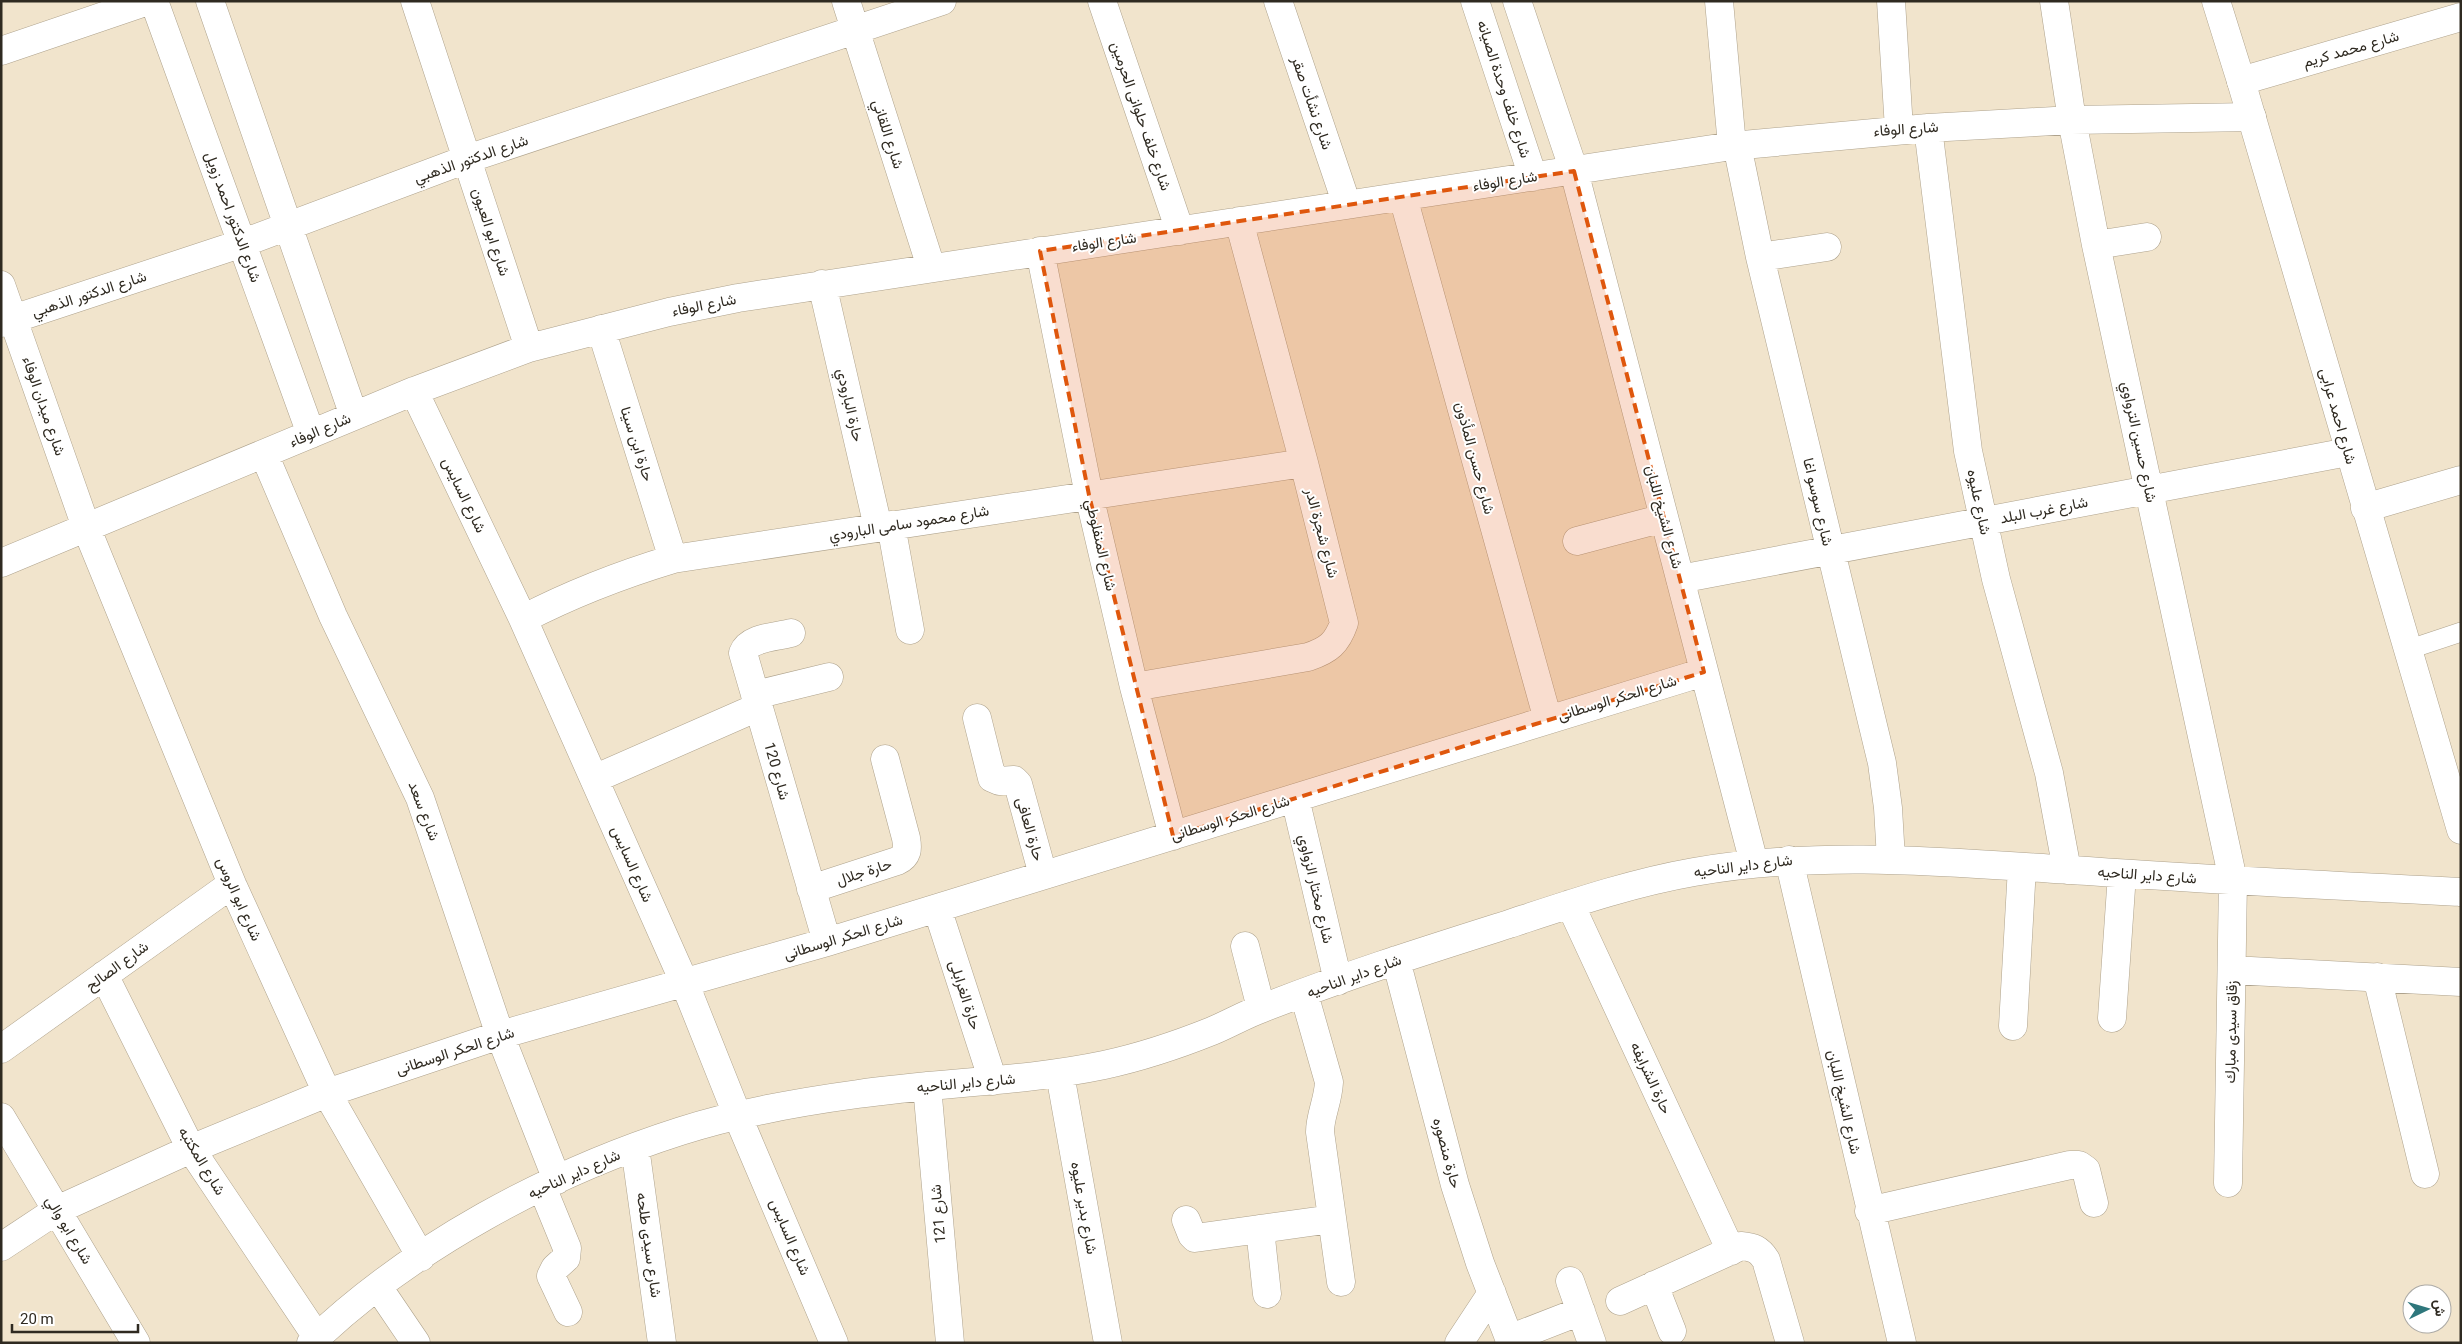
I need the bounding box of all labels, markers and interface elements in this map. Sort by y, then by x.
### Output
street label: شارع خلف وحدة الصيانه [1471,18,1535,161]
street label: شارع محمد كريم [2301,27,2402,73]
street label: شارع خلف حلوانى الحرمين [1105,39,1175,194]
street label: شارع نشأت صقر [1285,53,1336,153]
street label: شارع اللقاني [865,97,908,172]
street label: شارع الوفاء [1873,118,1939,142]
street label: شارع الدكتور الذهبي [412,131,532,191]
street label: شارع الدكتور احمد زويل [199,149,265,286]
street label: شارع الوفاء [1471,167,1539,197]
street label: شارع ابو العيون [466,186,514,279]
street label: شارع الوفاء [1070,229,1138,257]
street label: شارع الدكتور الذهبي [29,267,150,325]
street label: شارع الوفاء [670,290,738,322]
street label: شارع ميدان الوفاء [17,354,69,459]
street label: حارة البارودي [829,366,867,444]
street label: شارع احمد عرابى [2314,366,2360,467]
street label: شارع حسين الترواوي [2113,380,2161,505]
street label: شارع حسن المأذون [1449,400,1499,517]
street label: حارة ابن سينا [616,404,658,484]
street label: شارع الوفاء [286,409,354,453]
street label: شارع السايس [436,454,490,537]
street label: شارع سوسو اغا [1797,456,1837,548]
street label: شارع الشيخ اللبان [1640,463,1687,571]
street label: شارع عليوه [1961,468,1995,537]
street label: شارع شجرة الدر [1299,485,1343,581]
street label: شارع غرب البلد [1999,493,2090,529]
street label: شارع المنفلوطي [1078,497,1120,594]
street label: شارع محمود سامى البارودي [828,501,991,549]
street label: شارع الحكر الوسطانى [1555,671,1679,727]
street label: شارع 120 [758,740,794,803]
street label: شارع سعد [403,779,444,844]
street label: شارع الحكر الوسطانى [1168,791,1292,847]
street label: حارة العافى [1011,795,1048,863]
street label: شارع السايس [605,823,657,906]
street label: شارع مختار الزواوي [1291,833,1337,946]
street label: شارع داير الناحيه [1693,851,1794,883]
street label: شارع ابو الروس [211,854,266,945]
street label: حارة جلال [834,855,894,889]
street label: شارع داير الناحيه [2097,863,2197,889]
street label: شارع الحكر الوسطانى [781,910,905,966]
street label: شارع الصالح [82,937,153,996]
street label: شارع داير الناحيه [1304,951,1405,1003]
street label: حارة الغرابلى [944,958,985,1032]
street label: زقاق سيدى مبارك [2221,980,2242,1084]
street label: شارع الحكر الوسطانى [394,1023,517,1081]
street label: حارة الشرايفه [1627,1039,1675,1117]
street label: شارع الشيخ اللبان [1821,1048,1865,1157]
street label: شارع داير الناحيه [916,1070,1017,1098]
street label: حارة منصوره [1429,1116,1465,1190]
street label: شارع المكتبه [173,1124,229,1200]
street label: شارع داير الناحيه [525,1146,624,1204]
street label: شارع بدير عليوه [1065,1160,1101,1256]
street label: شارع 121 [926,1183,952,1244]
street label: شارع سيدى طلحه [631,1191,665,1299]
street label: شارع ابو والي [38,1193,96,1270]
street label: شارع السايس [764,1196,814,1279]
north arrow [2402,1284,2452,1334]
text: ش [2430,1299,2449,1317]
scale bar [12,1302,139,1334]
text: 20 m [20,1310,54,1328]

